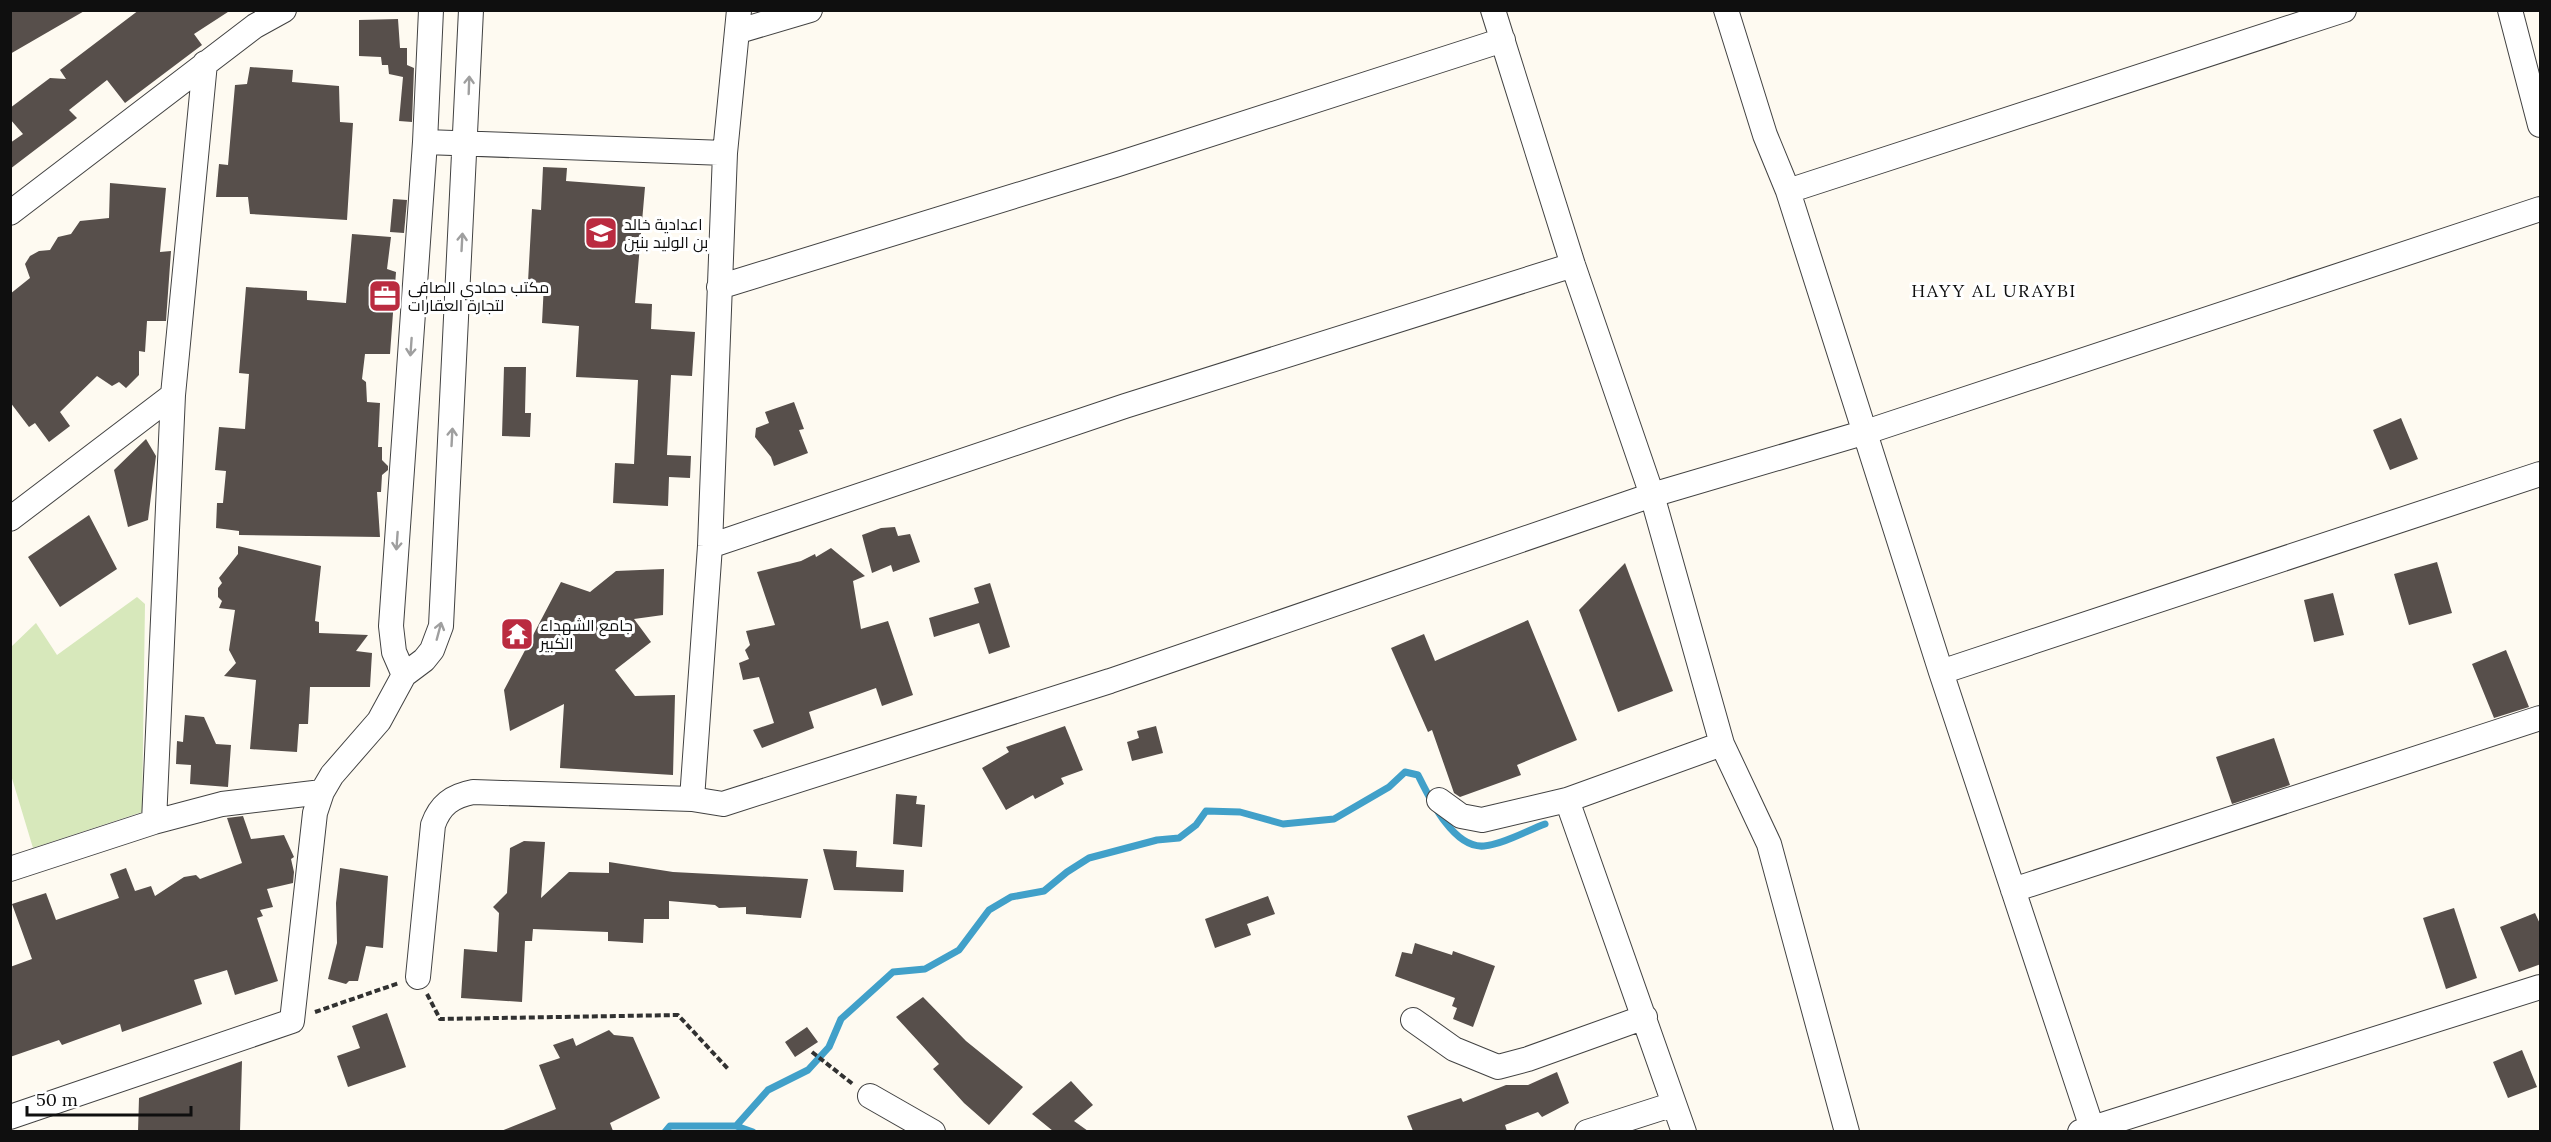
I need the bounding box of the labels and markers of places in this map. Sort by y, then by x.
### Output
place label: اعدادية خالد بن الوليد بنين [624,214,708,253]
school or university icon: اعدادية خالد بن الوليد بنين [583,215,619,251]
place label: مكتب حمادي الصافي لتجارة العقارات [408,277,549,315]
office icon: مكتب حمادي الصافي لتجارة العقارات [367,278,403,314]
place label: جامع الشهداء الكبير [539,615,633,653]
temple icon: جامع الشهداء الكبير [499,616,535,652]

